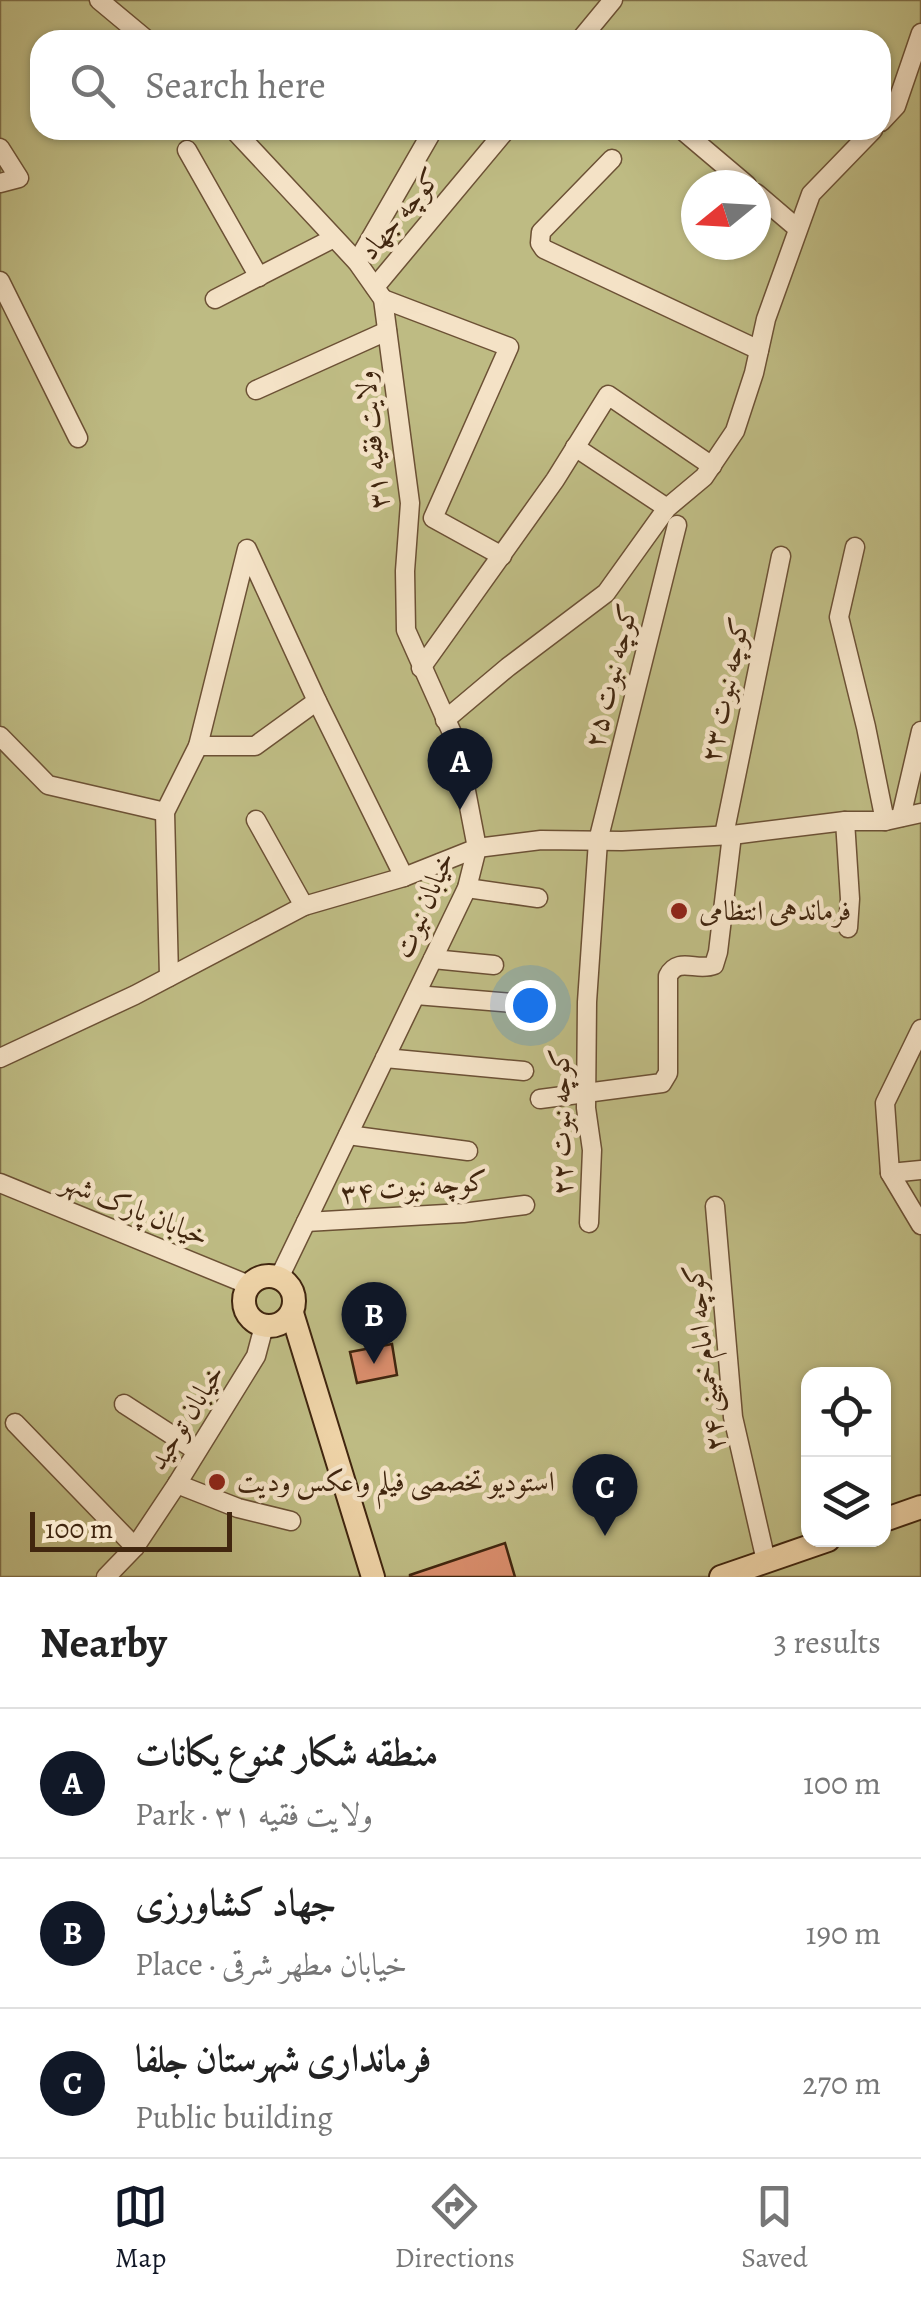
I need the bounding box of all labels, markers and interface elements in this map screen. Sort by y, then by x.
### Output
search box [30,30,891,140]
icon: search [65,58,120,113]
text: Search here [145,59,326,111]
street label: کوچه جهاد [350,160,450,268]
north arrow [681,170,771,260]
street label: ولایت فقیه ۳۱ [346,369,398,511]
street label: کوچه نبوت ۲۵ [575,600,647,752]
street label: کوچه نبوت ۲۳ [691,614,759,766]
pin: A [428,728,492,810]
street label: خیابان نبوت [384,846,464,964]
place label: فرماندهی انتظامی [699,892,851,930]
marker: فرماندهی انتظامی [668,900,690,922]
your location [505,980,556,1031]
street label: کوچه نبوت ۲۲ [541,1048,581,1196]
street label: خیابان پارک شهر [53,1161,214,1257]
street label: کوچه نبوت ۳۴ [339,1162,489,1212]
street label: کوچه امام خمینی ۲۴ [674,1261,739,1454]
pin: B [342,1282,406,1364]
street label: خیابان توحید [139,1357,233,1477]
map controls [801,1367,891,1547]
button: locate [801,1367,891,1457]
pin: C [572,1454,638,1536]
button: layers [801,1457,891,1547]
place label: استودیو تخصصی فیلم و عکس ودیت [237,1463,555,1510]
marker: استودیو تخصصی فیلم و عکس ودیت [206,1471,228,1493]
scale bar [30,1507,232,1552]
text: 100 m [45,1510,113,1548]
text: Nearby [40,1614,167,1671]
text: 3 results [774,1620,881,1664]
text: منطقه شکار ممنوع یکانات [135,1726,438,1778]
text: A [62,1761,83,1805]
text: 100 m [803,1761,881,1805]
text: Park · ولایت فقیه ۳۱ [135,1792,373,1836]
text: جهاد کشاورزی [135,1876,337,1928]
text: B [62,1911,83,1955]
text: 190 m [805,1911,881,1955]
text: Place · خیابان مطهر شرقی [135,1942,407,1986]
text: فرمانداری شهرستان جلفا [135,2032,432,2084]
text: C [63,2061,82,2105]
text: 270 m [802,2061,881,2105]
text: Public building [135,2095,333,2139]
tab: Map [113,2179,168,2277]
tab: Directions [395,2179,515,2277]
tab: Saved [741,2179,808,2277]

